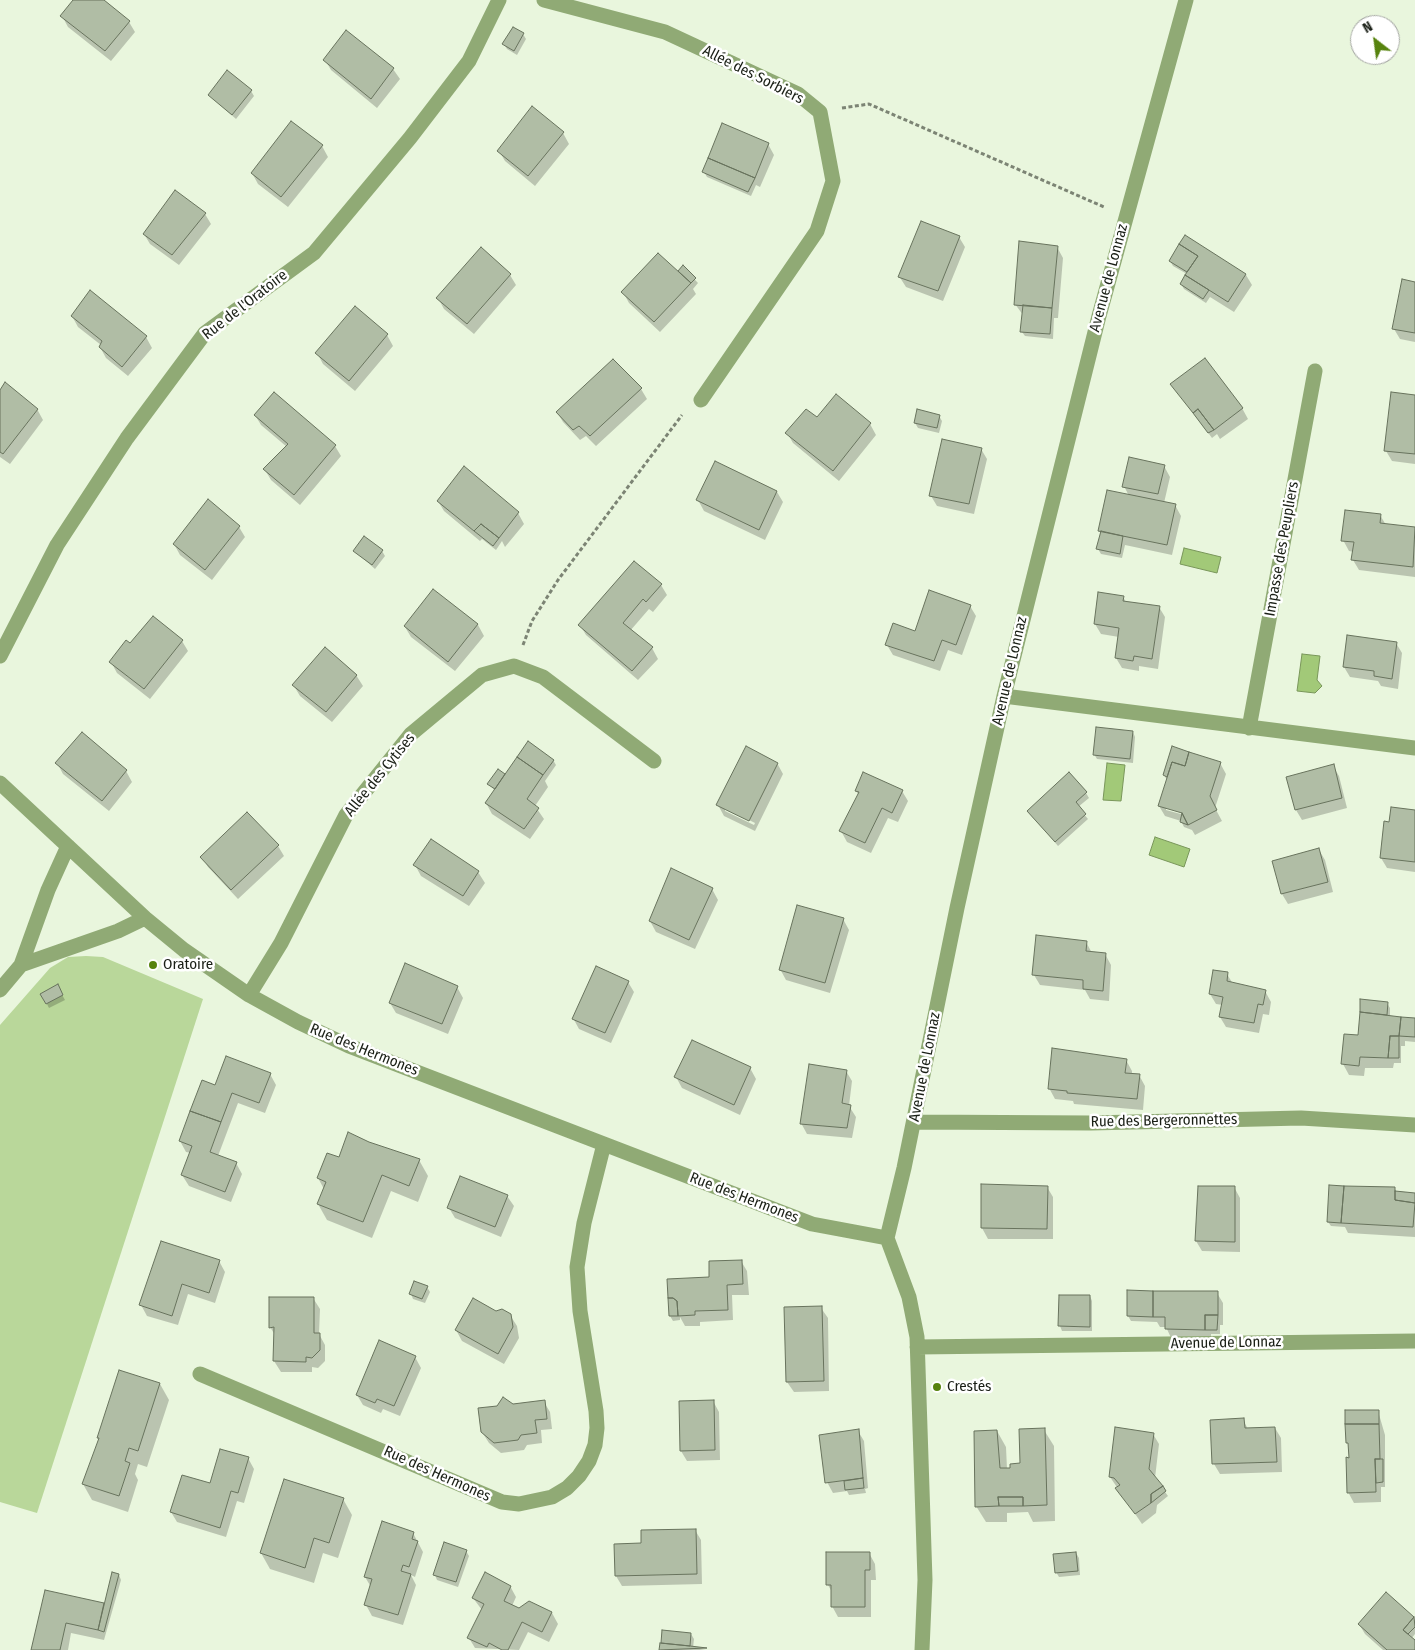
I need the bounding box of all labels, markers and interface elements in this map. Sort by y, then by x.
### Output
north arrow [1350,15,1400,65]
text: N [1360,18,1376,37]
street label: Allée des Sorbiers [700,42,806,108]
street label: Avenue de Lonnaz [1086,222,1132,334]
street label: Rue de l'Oratoire [199,266,291,344]
street label: Impasse des Peupliers [1261,480,1303,618]
street label: Avenue de Lonnaz [989,615,1031,727]
street label: Allée des Cytises [341,730,419,820]
place label: Oratoire [163,956,213,974]
marker: Oratoire [147,959,159,971]
street label: Avenue de Lonnaz [906,1011,944,1123]
street label: Rue des Hermones [307,1020,421,1080]
street label: Rue des Bergeronnettes [1091,1111,1237,1131]
street label: Rue des Hermones [687,1169,801,1227]
street label: Avenue de Lonnaz [1170,1333,1282,1353]
place label: Crestés [947,1378,992,1396]
marker: Crestés [931,1381,943,1393]
street label: Rue des Hermones [381,1442,493,1506]

